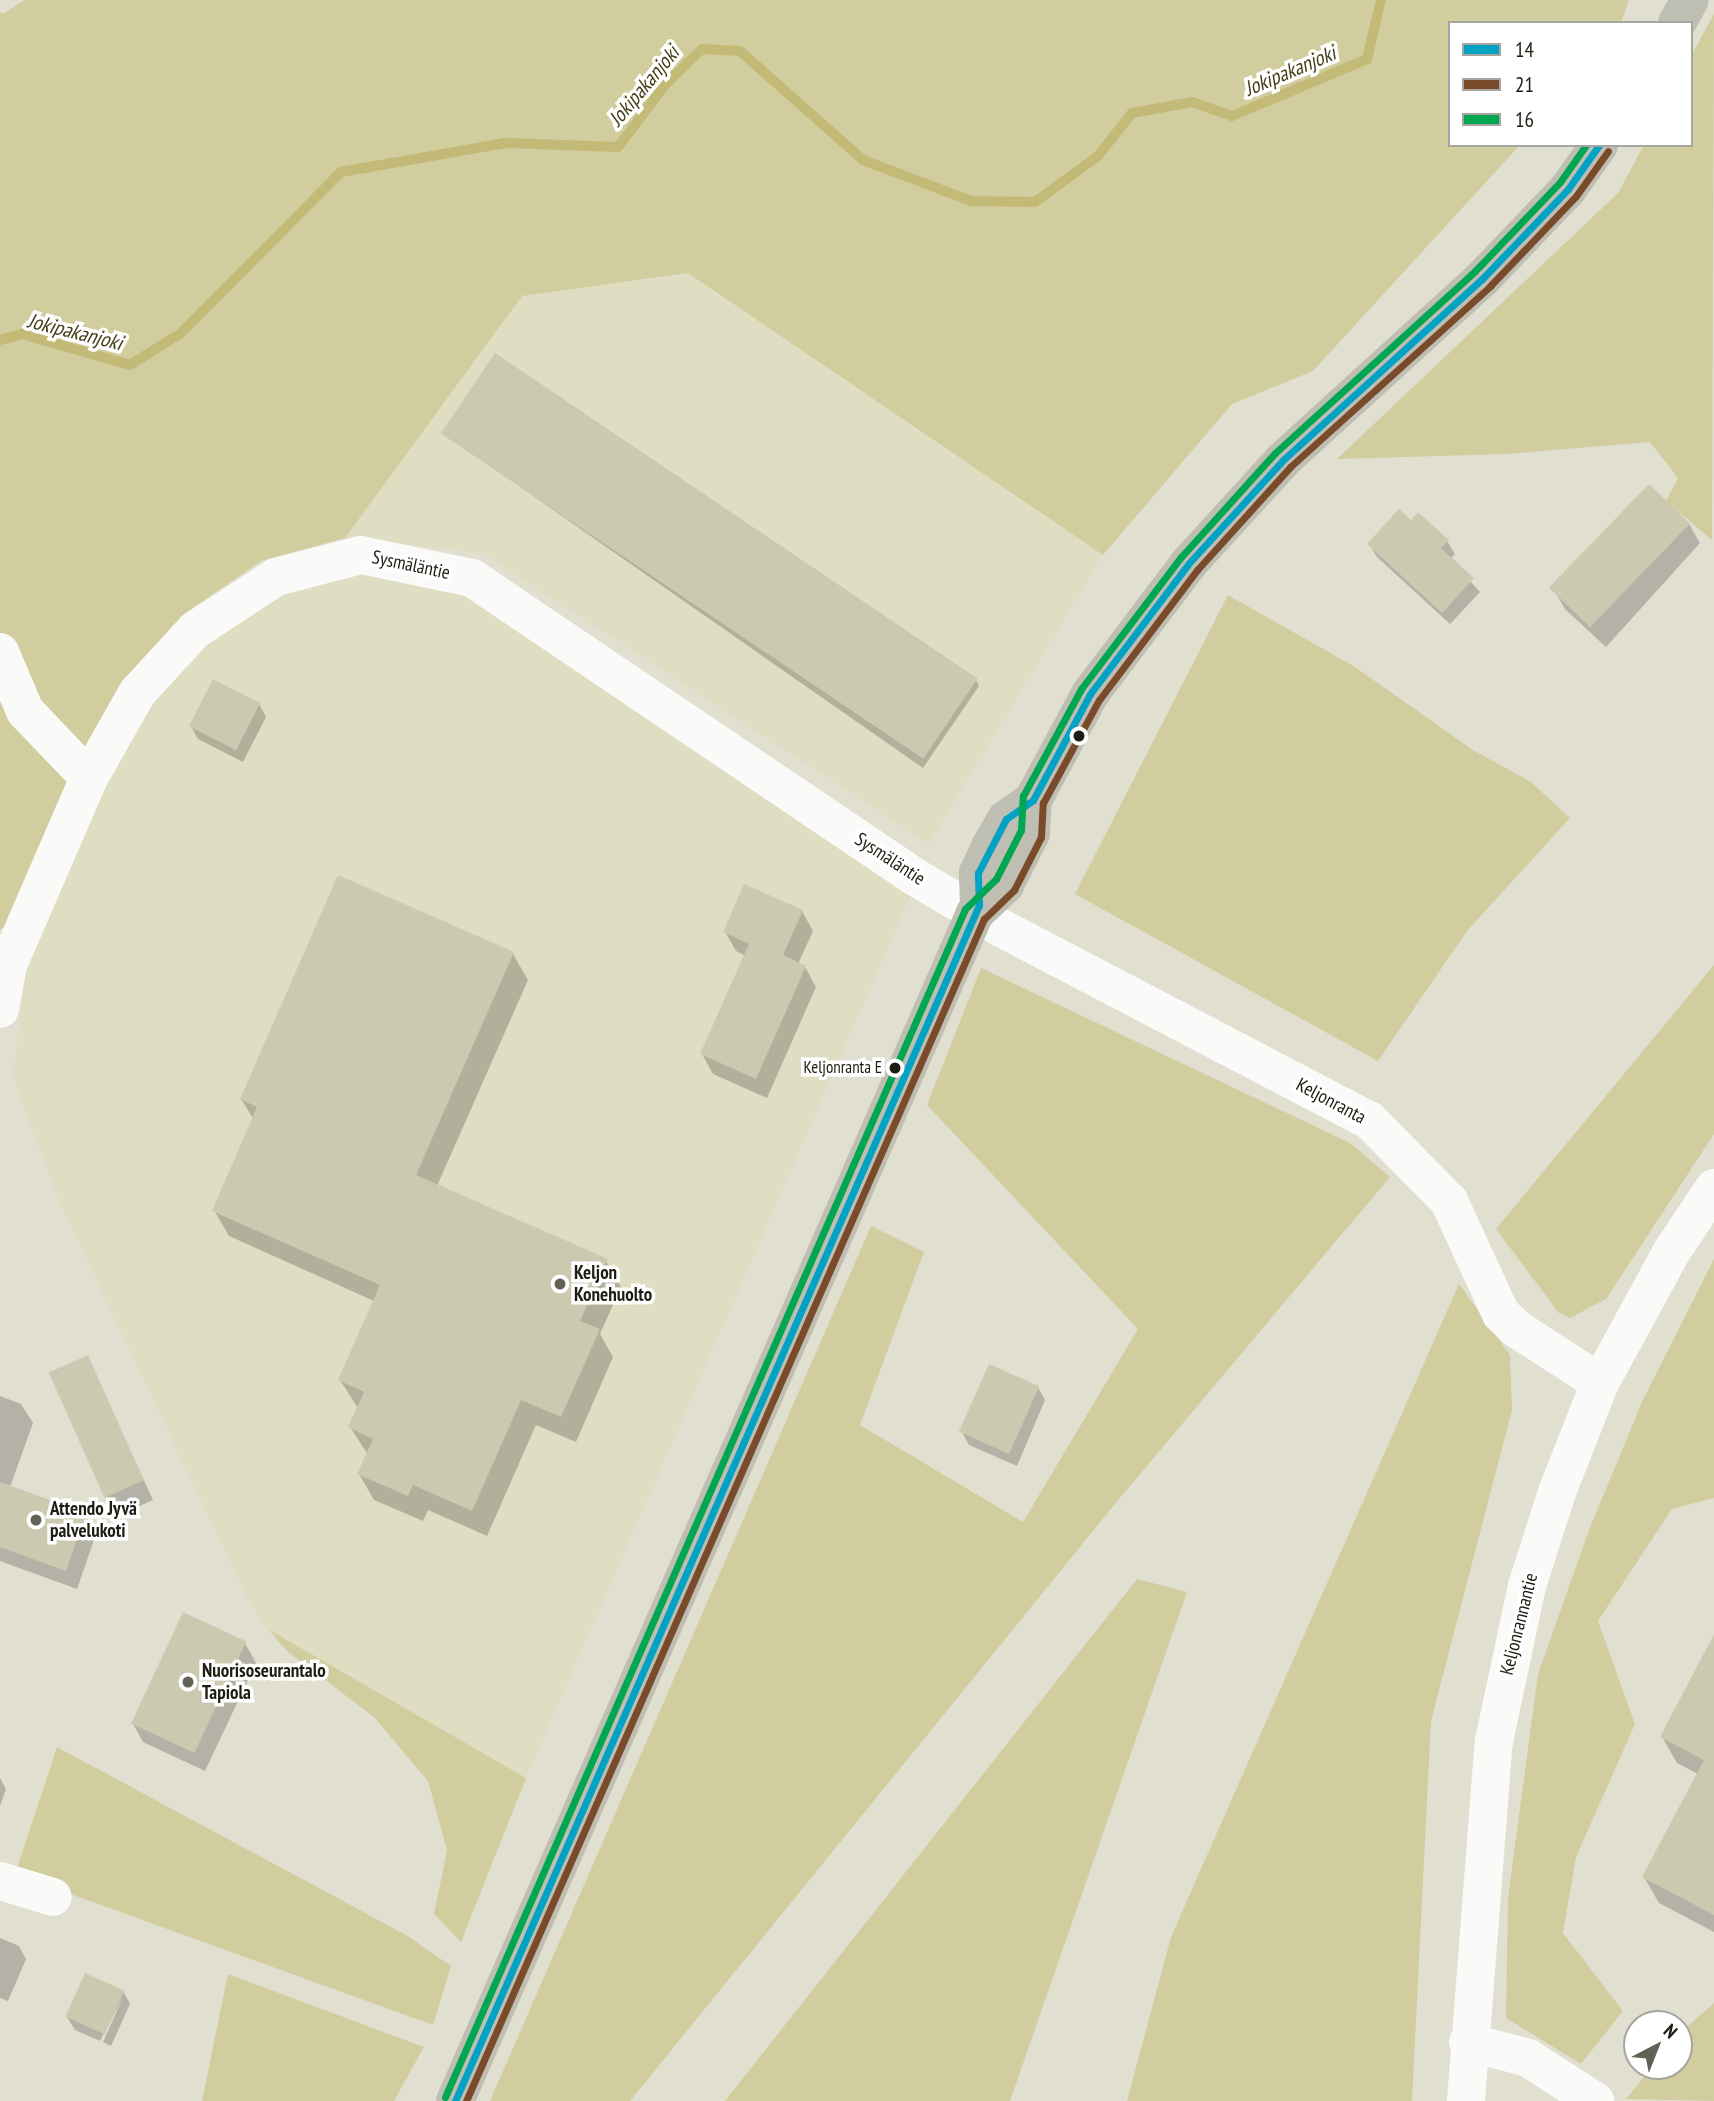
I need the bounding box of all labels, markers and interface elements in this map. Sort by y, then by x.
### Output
legend [1448,21,1693,147]
text: 14 [1515,36,1534,63]
water label: Jokipakanjoki [603,41,685,131]
water label: Jokipakanjoki [1241,41,1339,101]
text: 21 [1515,71,1534,98]
text: 16 [1515,106,1534,133]
water label: Jokipakanjoki [25,308,125,356]
street label: Sysmäläntie [370,546,452,584]
unlabelled marker [1072,729,1086,743]
street label: Sysmäläntie [851,828,929,890]
place label: Keljonranta E [804,1058,882,1078]
marker: Keljonranta E [888,1061,902,1075]
street label: Keljonranta [1292,1073,1370,1129]
place label: Keljon Konehuolto [574,1262,652,1306]
marker: Keljon Konehuolto [552,1276,568,1292]
place label: Attendo Jyvä palvelukoti [50,1498,137,1542]
marker: Attendo Jyvä palvelukoti [28,1512,44,1528]
street label: Keljonrannantie [1495,1571,1543,1677]
place label: Nuorisoseurantalo Tapiola [202,1660,326,1704]
marker: Nuorisoseurantalo Tapiola [180,1674,196,1690]
north arrow [1623,2010,1693,2080]
text: N [1659,2019,1683,2043]

